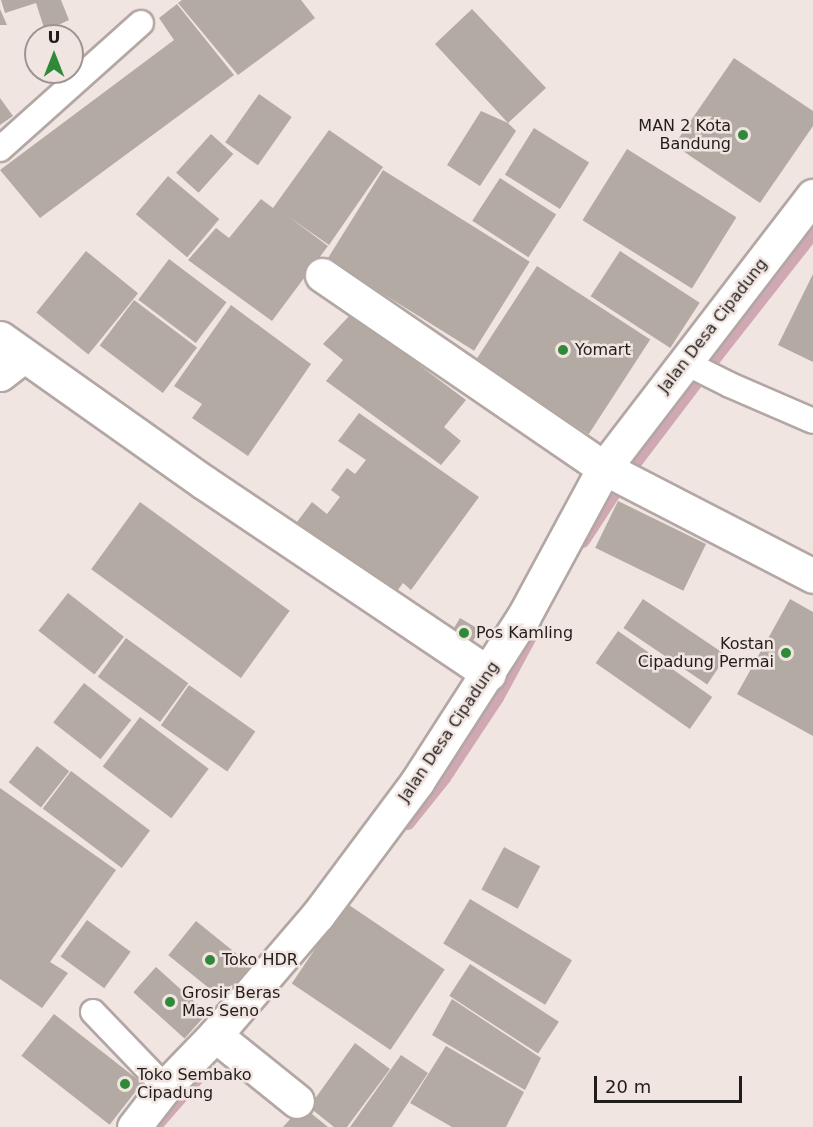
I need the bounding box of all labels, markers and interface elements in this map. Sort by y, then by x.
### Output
north arrow [24,24,84,84]
text: U [48,28,61,47]
place label: MAN 2 Kota Bandung [638,116,731,154]
marker: MAN 2 Kota Bandung [736,128,750,142]
street label: Jalan Desa Cipadung [654,255,772,397]
place label: Yomart [575,340,631,360]
marker: Yomart [556,343,570,357]
place label: Pos Kamling [476,623,573,643]
marker: Pos Kamling [457,626,471,640]
place label: Kostan Cipadung Permai [638,634,774,672]
marker: Kostan Cipadung Permai [779,646,793,660]
street label: Jalan Desa Cipadung [395,658,503,806]
place label: Toko HDR [222,950,298,970]
marker: Toko HDR [203,953,217,967]
place label: Grosir Beras Mas Seno [182,983,280,1021]
marker: Grosir Beras Mas Seno [163,995,177,1009]
scale bar [597,1064,746,1102]
place label: Toko Sembako Cipadung [137,1065,251,1103]
text: 20 m [605,1076,651,1097]
marker: Toko Sembako Cipadung [118,1077,132,1091]

